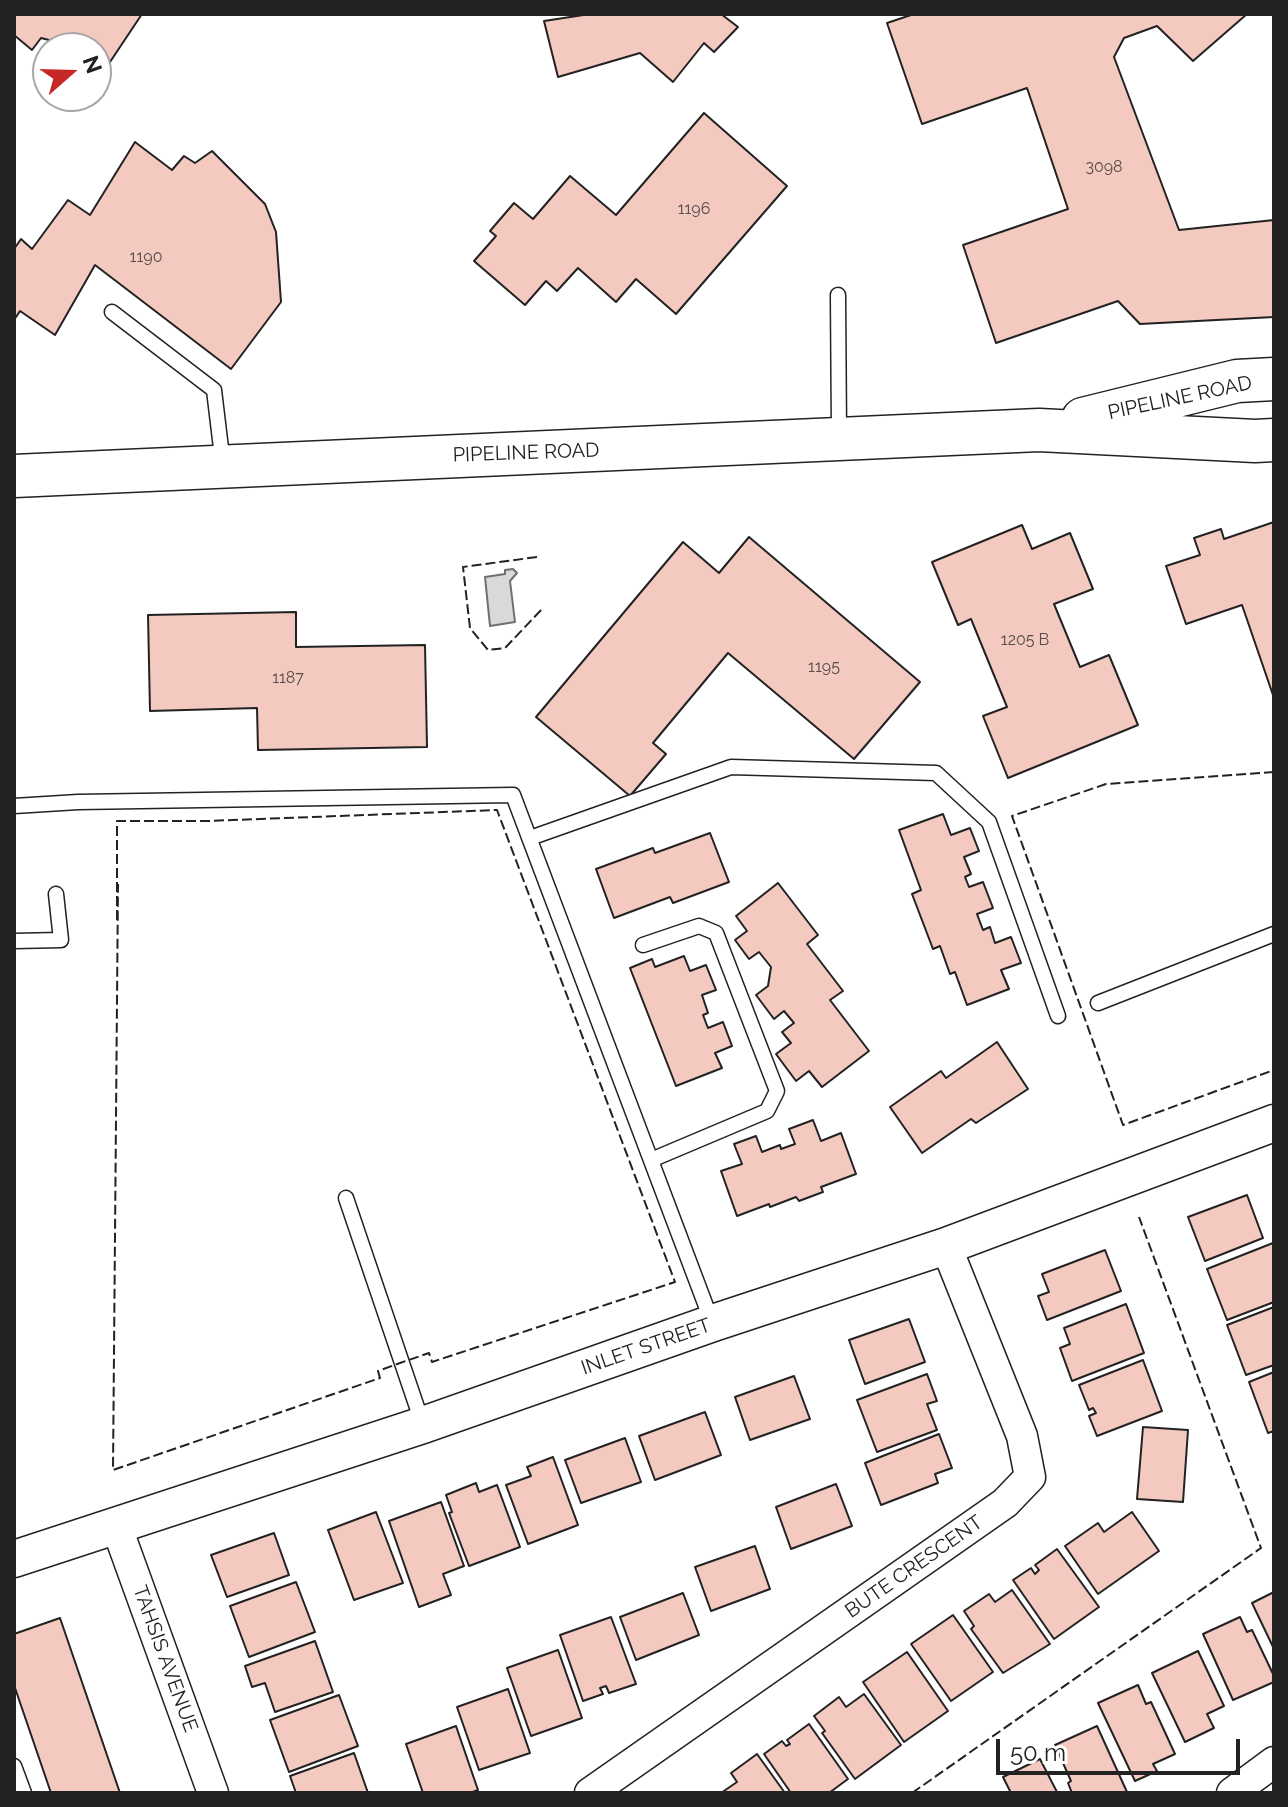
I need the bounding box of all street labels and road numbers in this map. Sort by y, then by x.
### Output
street label: PIPELINE ROAD [1106,371,1254,425]
street label: PIPELINE ROAD [452,438,600,468]
street label: INLET STREET [578,1314,714,1380]
street label: BUTE CRESCENT [841,1511,987,1623]
street label: TAHSIS AVENUE [127,1582,203,1736]

